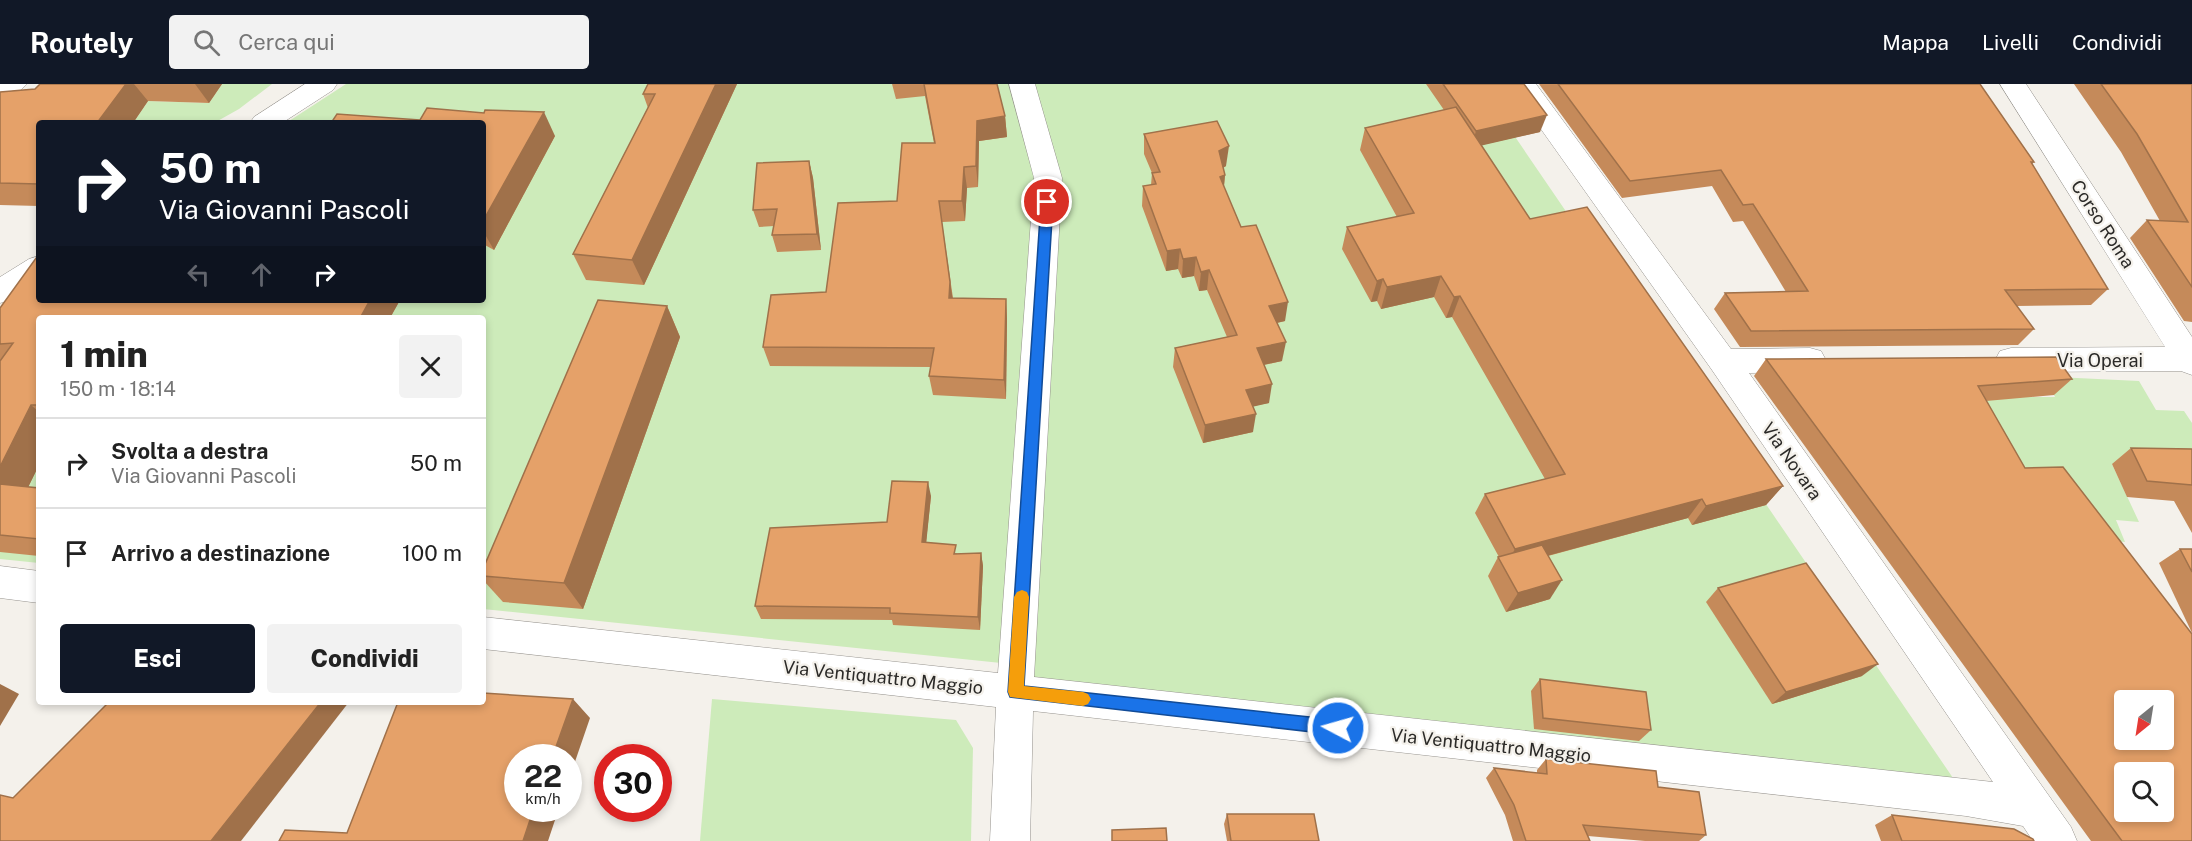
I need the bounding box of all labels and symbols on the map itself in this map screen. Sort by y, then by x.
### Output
pin [1021,176,1072,227]
street label: Corso Roma [2067,176,2139,272]
street label: Via Operai [2057,350,2143,371]
street label: Via Novara [1758,418,1826,504]
street label: Via Ventiquattro Maggio [782,656,984,698]
north arrow [2114,690,2174,750]
position arrow [1306,696,1370,760]
street label: Via Ventiquattro Maggio [1390,724,1592,766]
speed limit sign: 30 [594,744,672,822]

